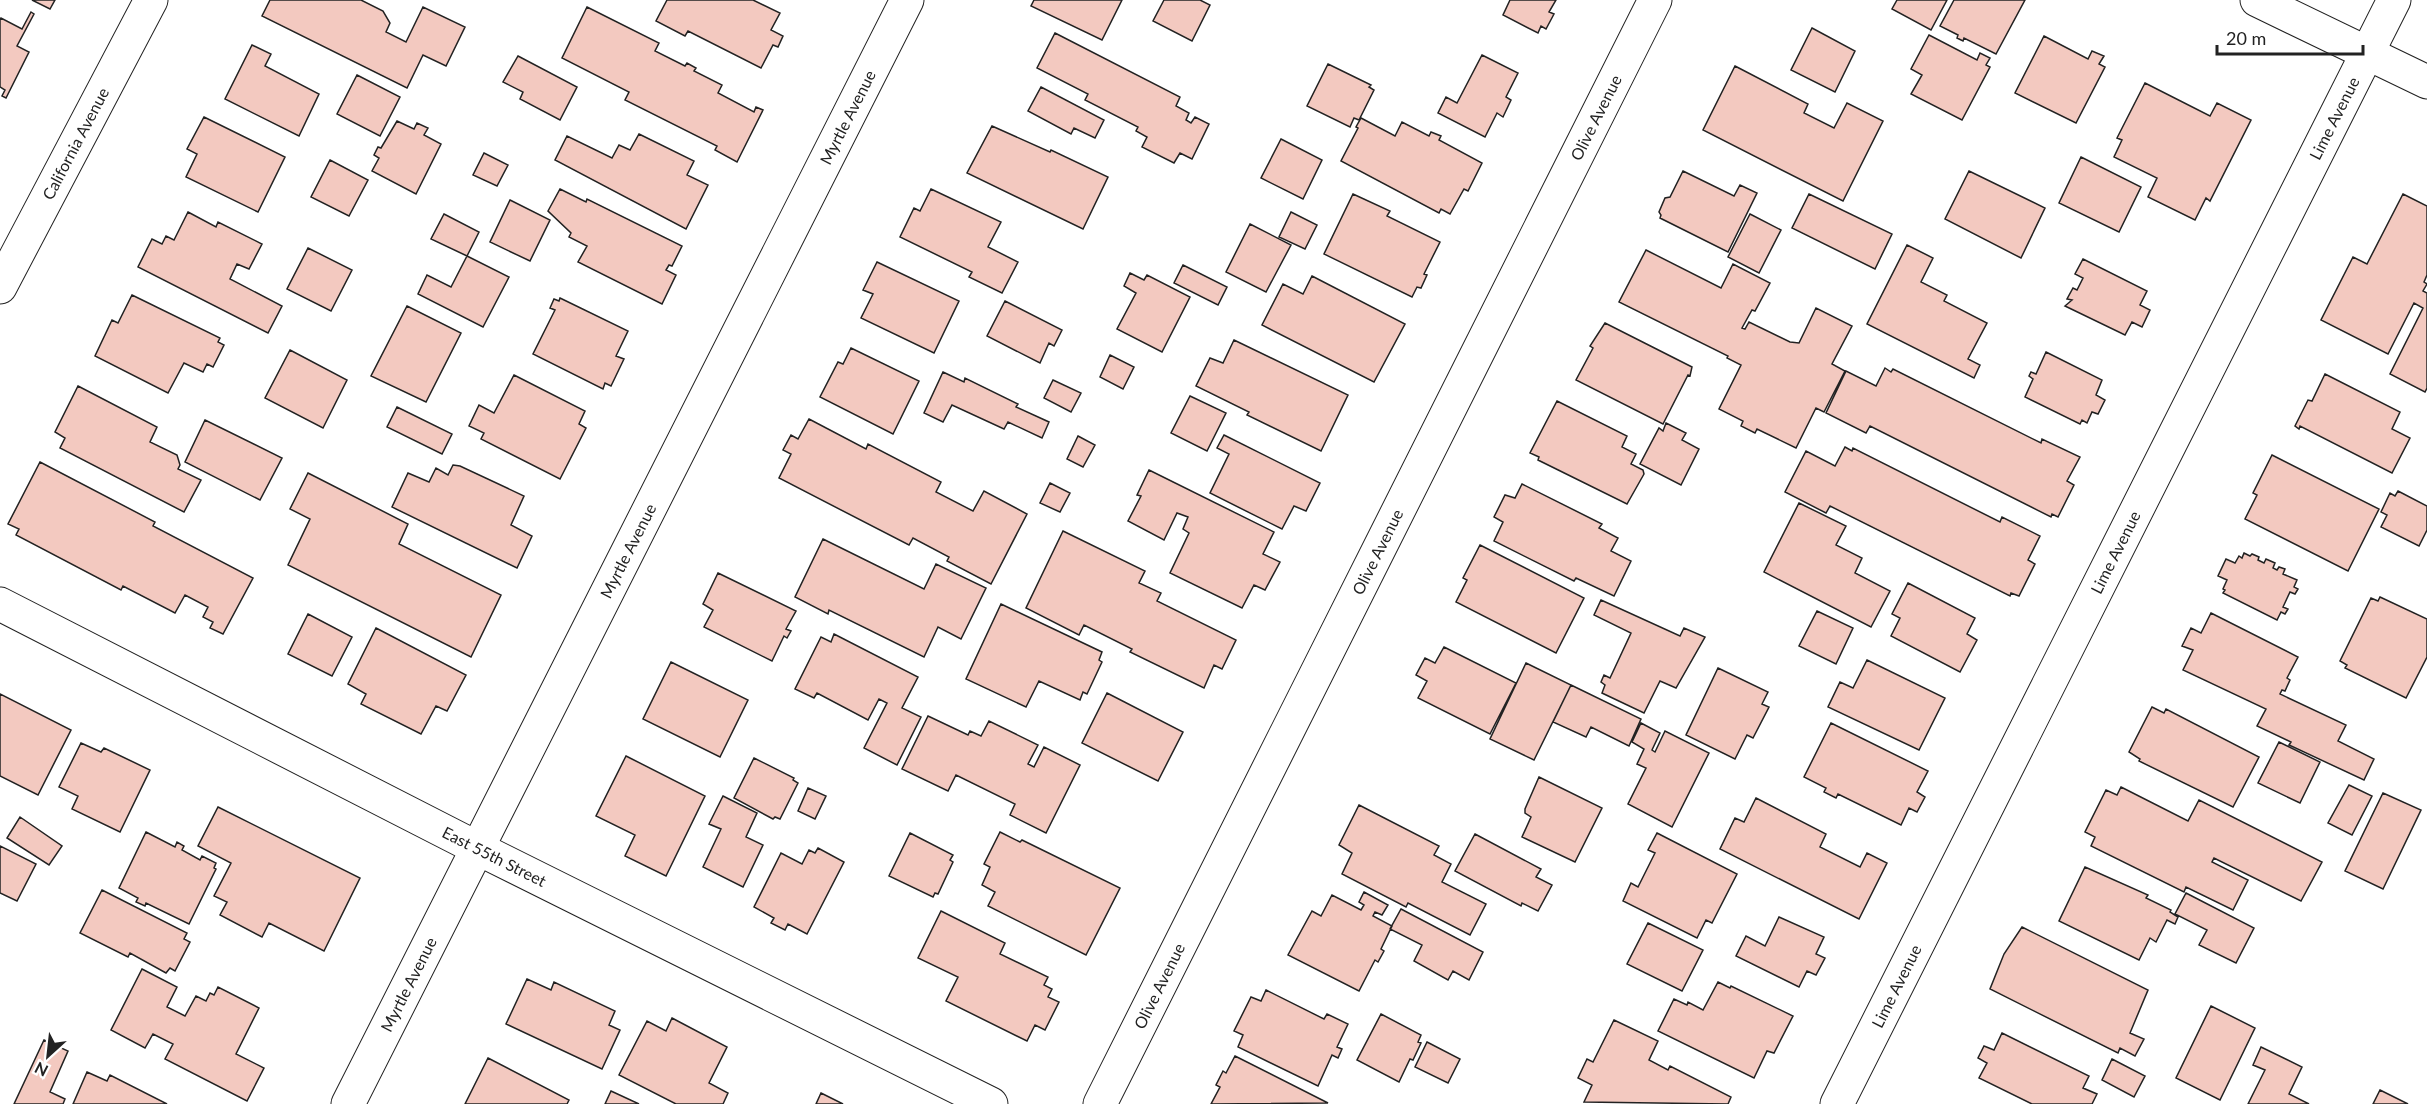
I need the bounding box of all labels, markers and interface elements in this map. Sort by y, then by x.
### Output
scale bar [2217,18,2362,56]
text: 20 m [2226,27,2266,49]
street label: Myrtle Avenue [815,67,879,167]
street label: Olive Avenue [1566,71,1625,163]
street label: Lime Avenue [2305,74,2363,163]
street label: California Avenue [38,84,112,203]
street label: Myrtle Avenue [596,500,659,601]
street label: Olive Avenue [1348,506,1407,598]
street label: Lime Avenue [2086,507,2144,597]
street label: East 55th Street [440,822,550,890]
street label: Myrtle Avenue [376,934,440,1035]
street label: Olive Avenue [1129,940,1188,1032]
street label: Lime Avenue [1867,941,1925,1030]
north arrow [18,1026,78,1086]
text: N [31,1059,51,1081]

